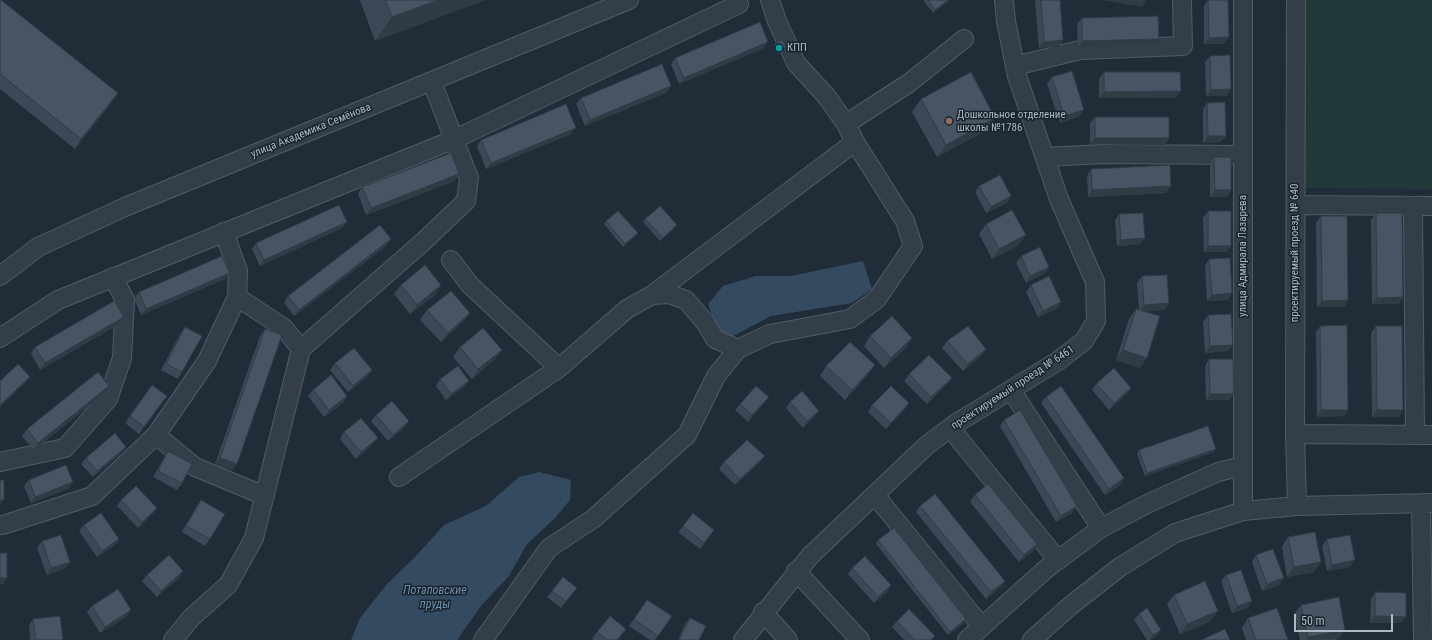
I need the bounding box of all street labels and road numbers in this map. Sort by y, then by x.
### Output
street label: улица Академика Семёнова [249,101,373,161]
street label: проектируемый проезд № 640 [1288,184,1302,322]
street label: улица Адмирала Лазарева [1236,195,1250,317]
street label: проектируемый проезд № 6461 [949,343,1077,433]

